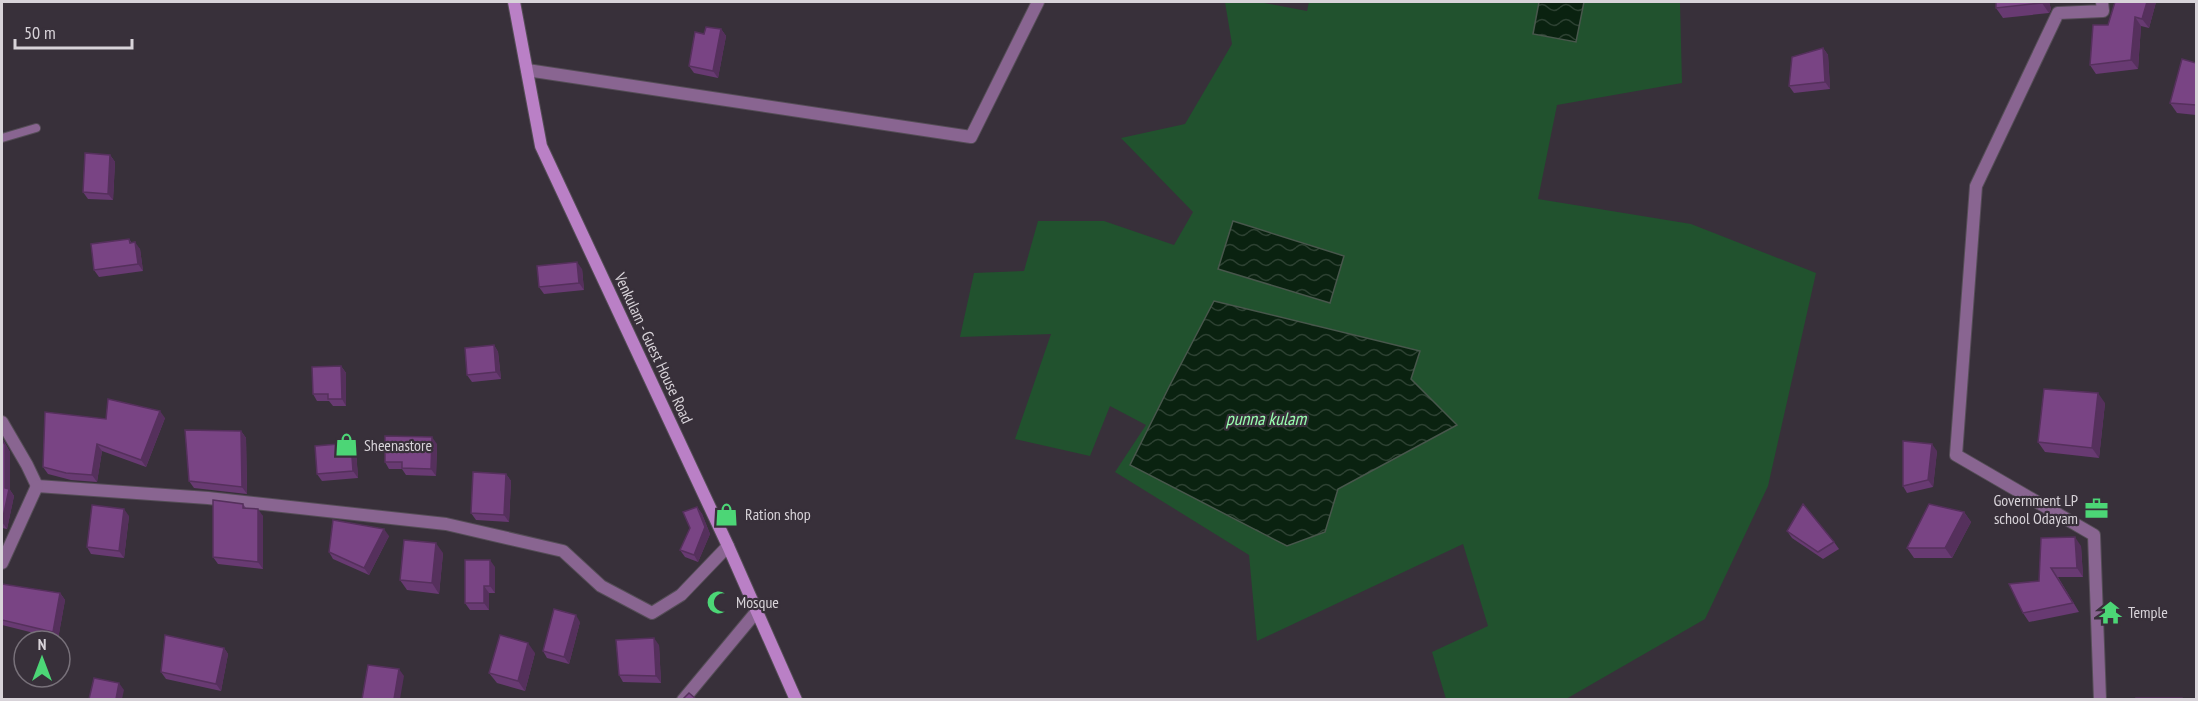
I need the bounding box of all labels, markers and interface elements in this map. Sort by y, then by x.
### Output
scale bar [15,12,132,50]
text: 50 m [24,21,56,44]
street label: Venkulam - Guest House Road [610,269,698,427]
water label: punna kulam [1226,407,1307,430]
shop icon: Sheenastore [333,432,359,458]
place label: Sheenastore [364,435,432,455]
place label: Government LP school Odayam [1993,490,2078,528]
office icon: Government LP school Odayam [2083,496,2109,522]
shop icon: Ration shop [714,501,740,527]
place label: Ration shop [745,504,811,524]
mosque icon: Mosque [705,589,731,615]
place label: Mosque [736,592,779,612]
temple icon: Temple [2097,599,2123,625]
place label: Temple [2128,602,2168,622]
north arrow [12,629,72,689]
text: N [38,634,46,654]

